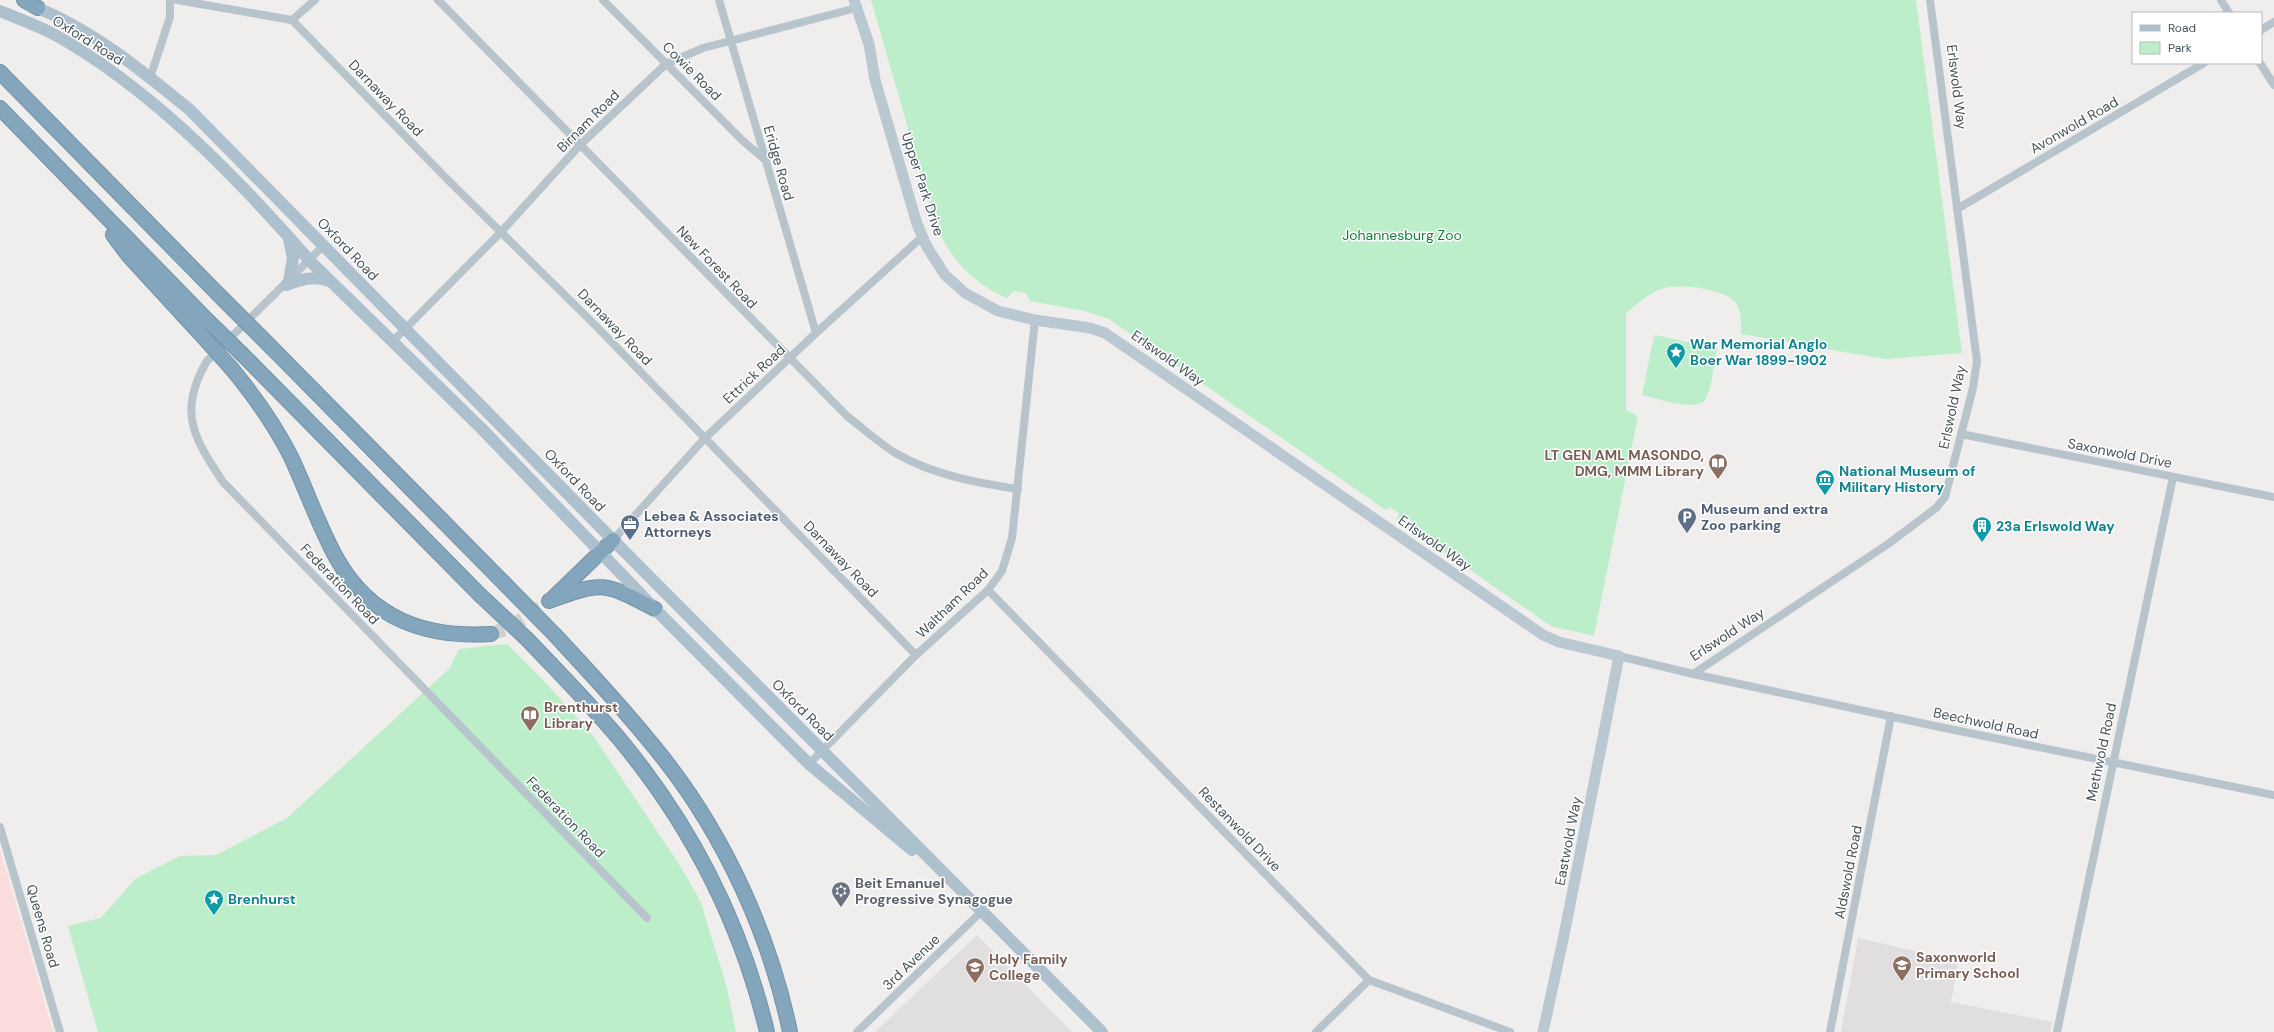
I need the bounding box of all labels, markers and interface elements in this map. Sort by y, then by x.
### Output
street label: Oxford Road [49,11,127,69]
legend [2132,12,2262,64]
text: Road [2168,20,2196,36]
street label: Cowie Road [659,38,725,104]
text: Park [2168,40,2192,56]
street label: Erlswold Way [1943,44,1971,131]
street label: Darnaway Road [345,56,427,140]
street label: Birnam Road [553,86,623,156]
street label: Avonwold Road [2027,92,2121,158]
street label: Eridge Road [760,123,798,203]
street label: Upper Park Drive [898,130,948,238]
street label: Oxford Road [314,214,382,284]
street label: New Forest Road [673,222,761,312]
park label: Johannesburg Zoo [1342,226,1462,244]
street label: Darnaway Road [574,285,656,369]
street label: Erlswold Way [1128,326,1208,390]
place label: War Memorial Anglo Boer War 1899-1902 [1690,335,1827,369]
street label: Ettrick Road [719,341,789,407]
place icon: War Memorial Anglo Boer War 1899-1902 [1665,341,1687,369]
street label: Erlswold Way [1934,363,1970,451]
street label: Saxonwold Drive [2066,434,2174,472]
street label: Oxford Road [541,445,609,515]
place label: LT GEN AML MASONDO, DMG, MMM Library [1544,446,1705,480]
library icon: LT GEN AML MASONDO, DMG, MMM Library [1707,452,1729,480]
place label: National Museum of Military History [1839,462,1975,496]
museum icon: National Museum of Military History [1814,468,1836,496]
place label: Museum and extra Zoo parking [1701,500,1828,534]
parking icon: Museum and extra Zoo parking [1676,506,1698,534]
place label: Lebea & Associates Attorneys [644,507,779,541]
street label: Erlswold Way [1395,511,1475,575]
office icon: Lebea & Associates Attorneys [619,513,641,541]
building icon: 23a Erlswold Way [1971,515,1993,543]
street label: Darnaway Road [800,517,882,601]
place label: 23a Erlswold Way [1996,517,2115,535]
street label: Federation Road [297,540,383,628]
street label: Waltham Road [912,564,992,642]
street label: Erlswold Way [1686,603,1768,665]
street label: Oxford Road [768,675,838,745]
place label: Brenthurst Library [544,698,618,732]
street label: Methwold Road [2082,701,2120,803]
street label: Beechwold Road [1932,703,2040,743]
library icon: Brenthurst Library [519,704,541,732]
street label: Federation Road [523,773,609,861]
street label: Restanwold Drive [1195,783,1285,875]
street label: Eastwold Way [1551,795,1585,887]
street label: Aldswold Road [1830,824,1866,920]
place label: Beit Emanuel Progressive Synagogue [855,874,1013,908]
synagogue icon: Beit Emanuel Progressive Synagogue [830,880,852,908]
street label: Queens Road [22,882,64,970]
place icon: Brenhurst [203,888,225,916]
place label: Brenhurst [228,890,296,908]
street label: 3rd Avenue [878,930,944,994]
place label: Saxonworld Primary School [1916,948,2019,982]
place label: Holy Family College [989,950,1068,984]
school or university icon: Saxonworld Primary School [1891,954,1913,982]
school or university icon: Holy Family College [964,956,986,984]

